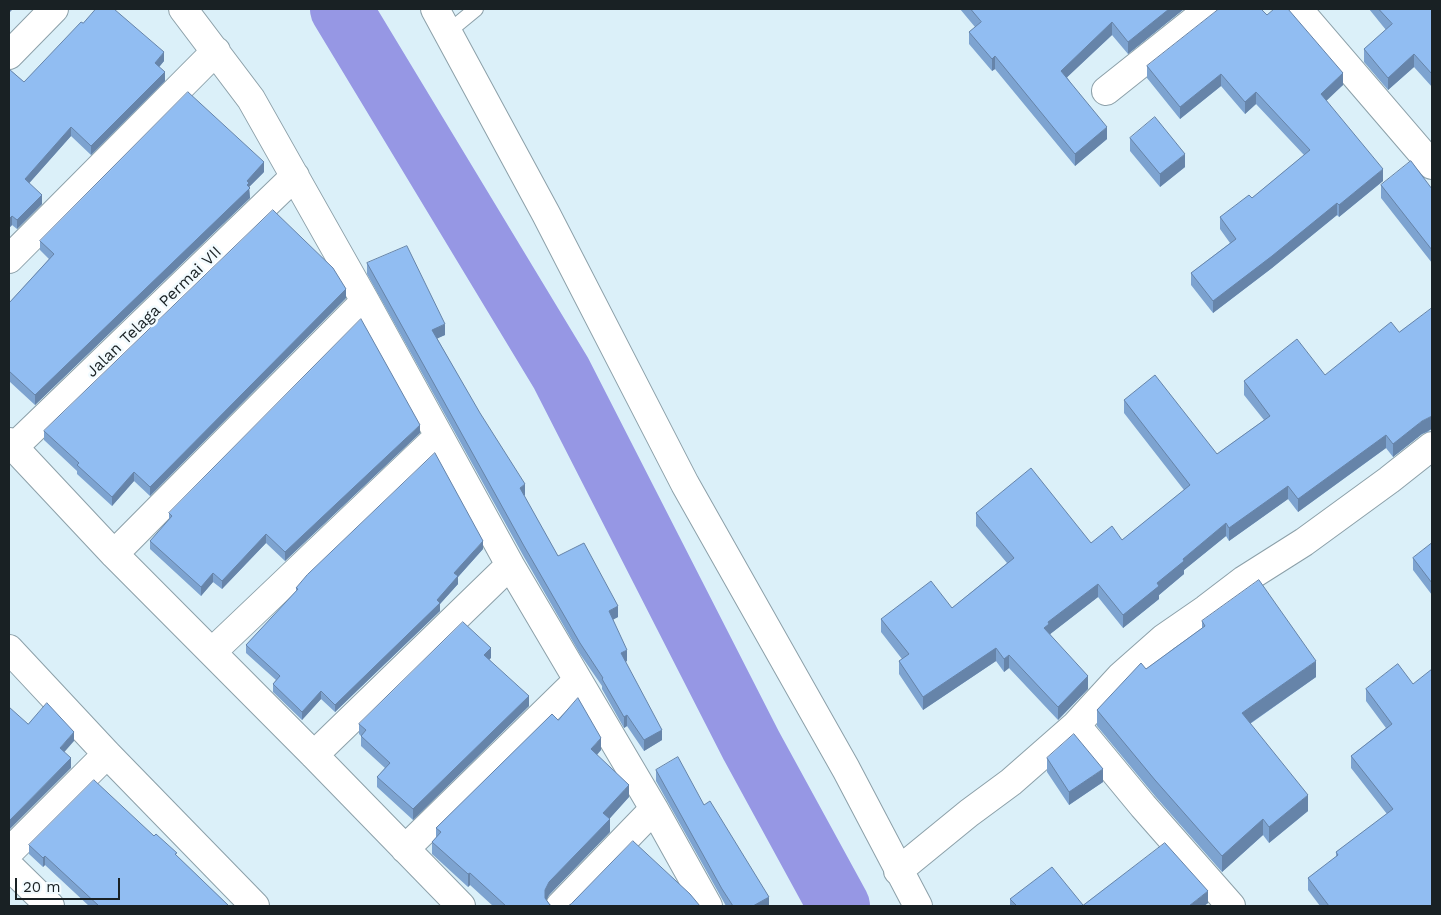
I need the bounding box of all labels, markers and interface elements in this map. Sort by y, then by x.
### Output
street label: Jalan Telaga Permai VII [82,242,226,382]
scale bar [18,868,122,900]
text: 20 m [23,878,61,896]

